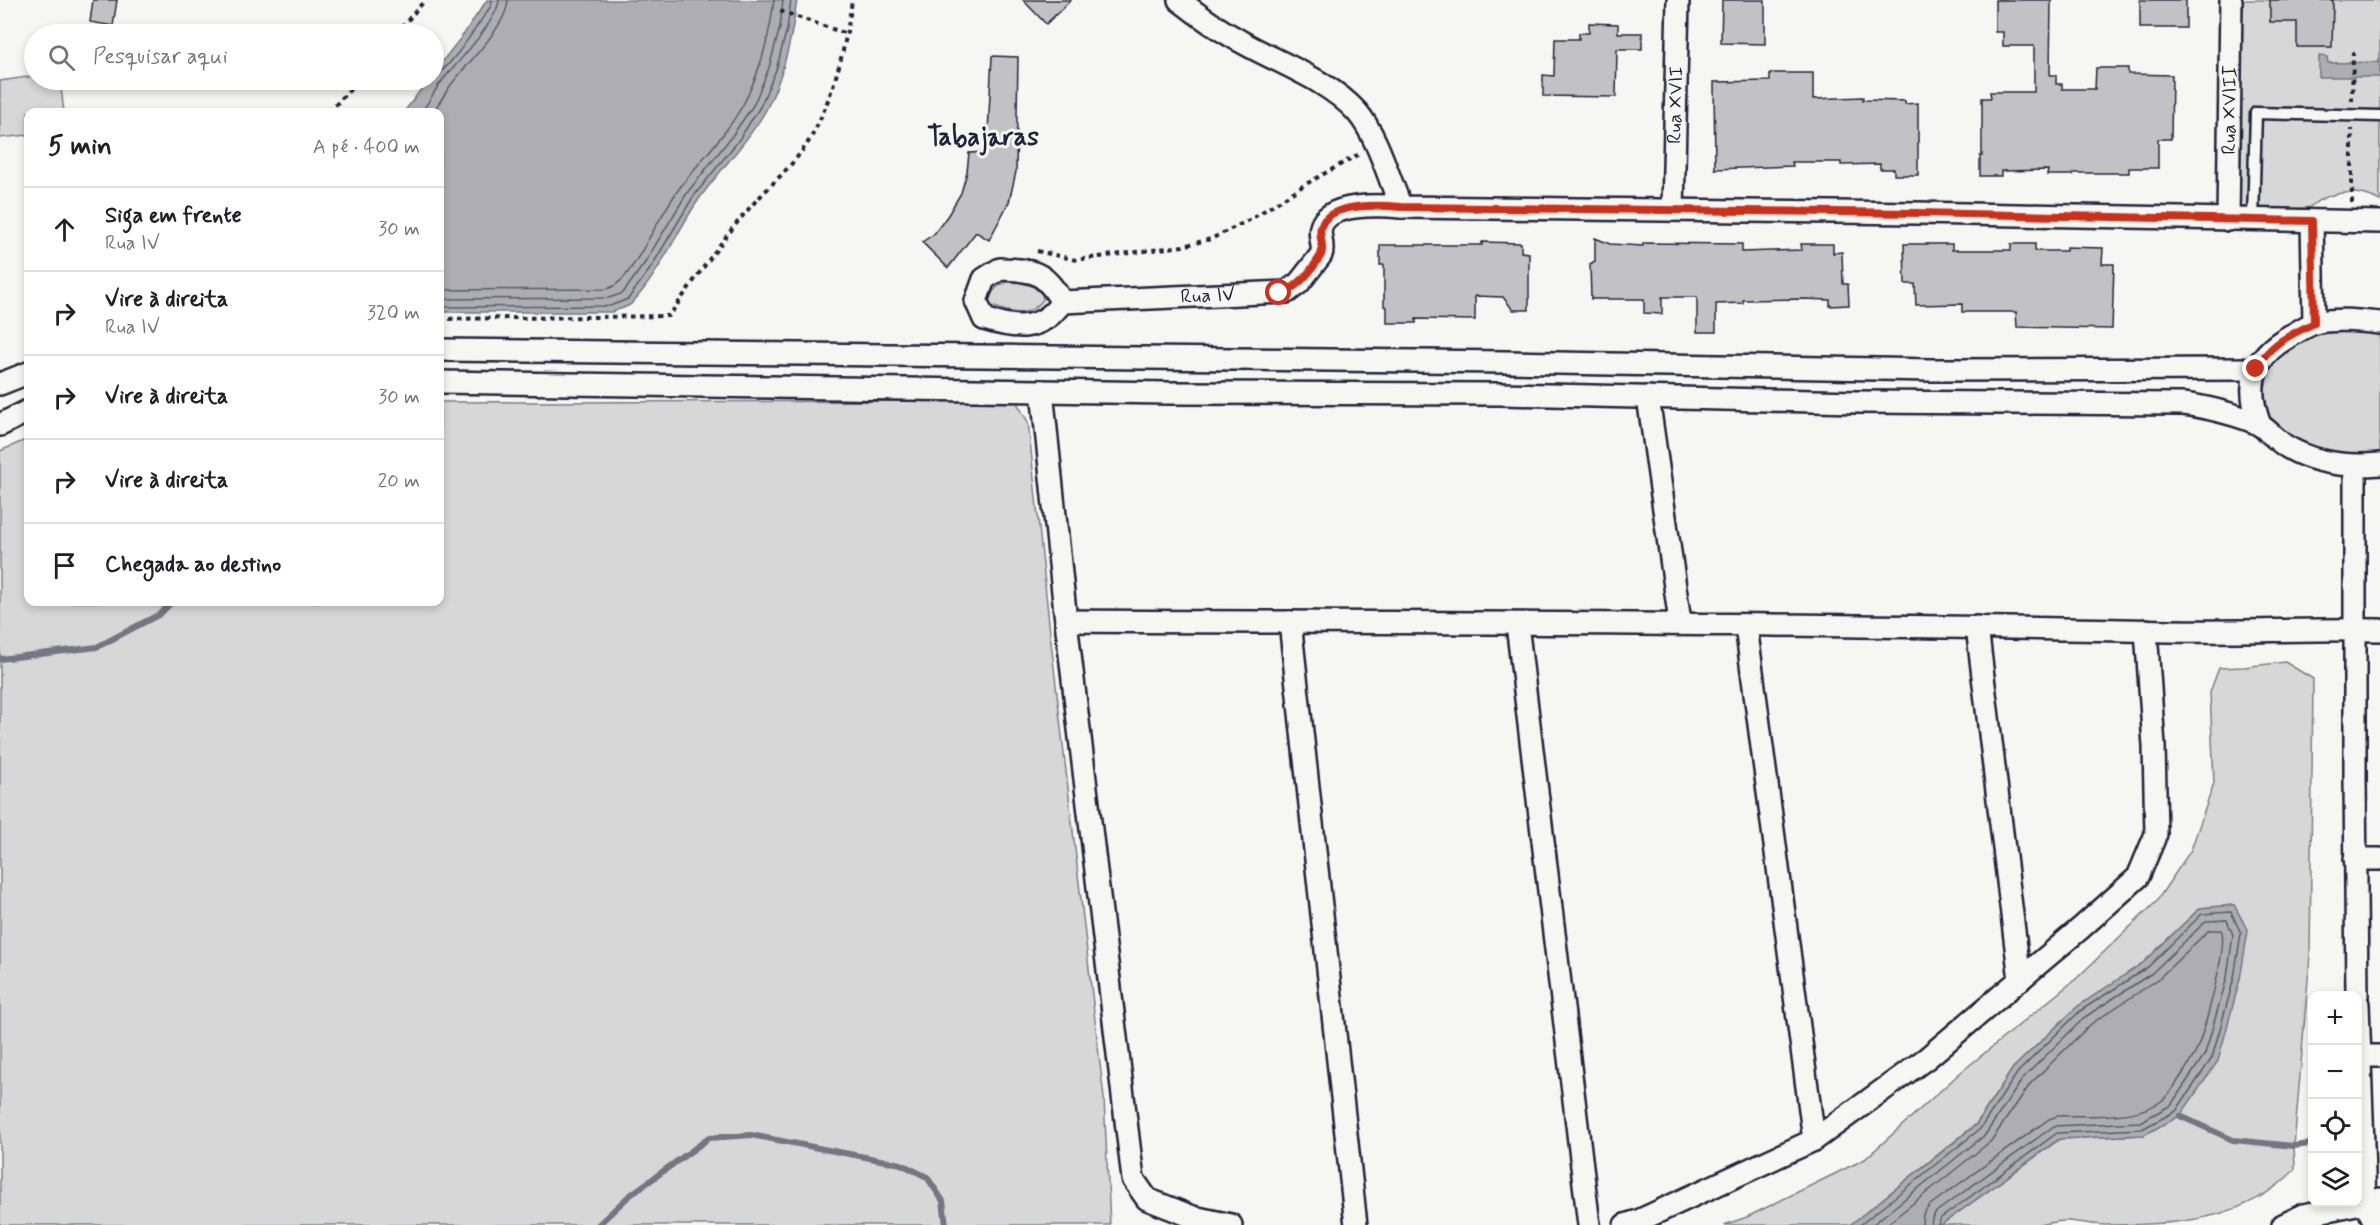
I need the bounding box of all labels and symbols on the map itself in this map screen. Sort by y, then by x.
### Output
street label: Rua XVIII [2215,65,2244,155]
street label: Rua XVII [1661,66,1690,144]
district label: Tabajaras [927,121,1039,156]
route start [1265,279,1291,305]
street label: Rua IV [1180,281,1236,310]
route end [2242,355,2268,381]

